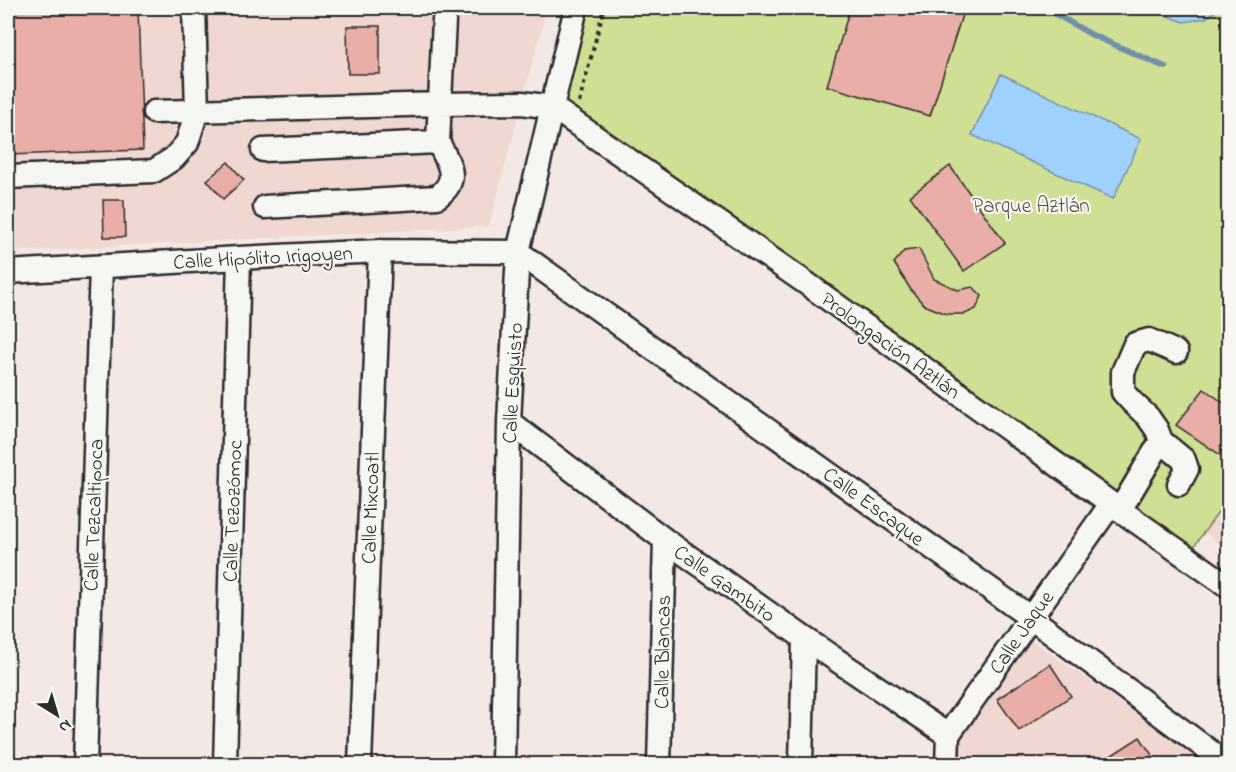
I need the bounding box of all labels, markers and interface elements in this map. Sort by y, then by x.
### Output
park label: Parque Aztlán [972,192,1090,222]
street label: Calle Hipólito Irigoyen [173,239,354,281]
street label: Prolongación Aztlán [813,286,966,409]
street label: Calle Esquisto [496,322,532,444]
street label: Calle Tezcaltipoca [77,438,113,592]
street label: Calle Tezozómoc [217,439,251,583]
street label: Calle Mixcoatl [355,452,389,565]
street label: Calle Escaque [816,461,930,555]
street label: Calle Gambito [667,538,781,631]
street label: Calle Jaque [983,585,1063,681]
street label: Calle Blancas [648,595,680,709]
north arrow [27,685,87,745]
text: N [53,713,76,738]

